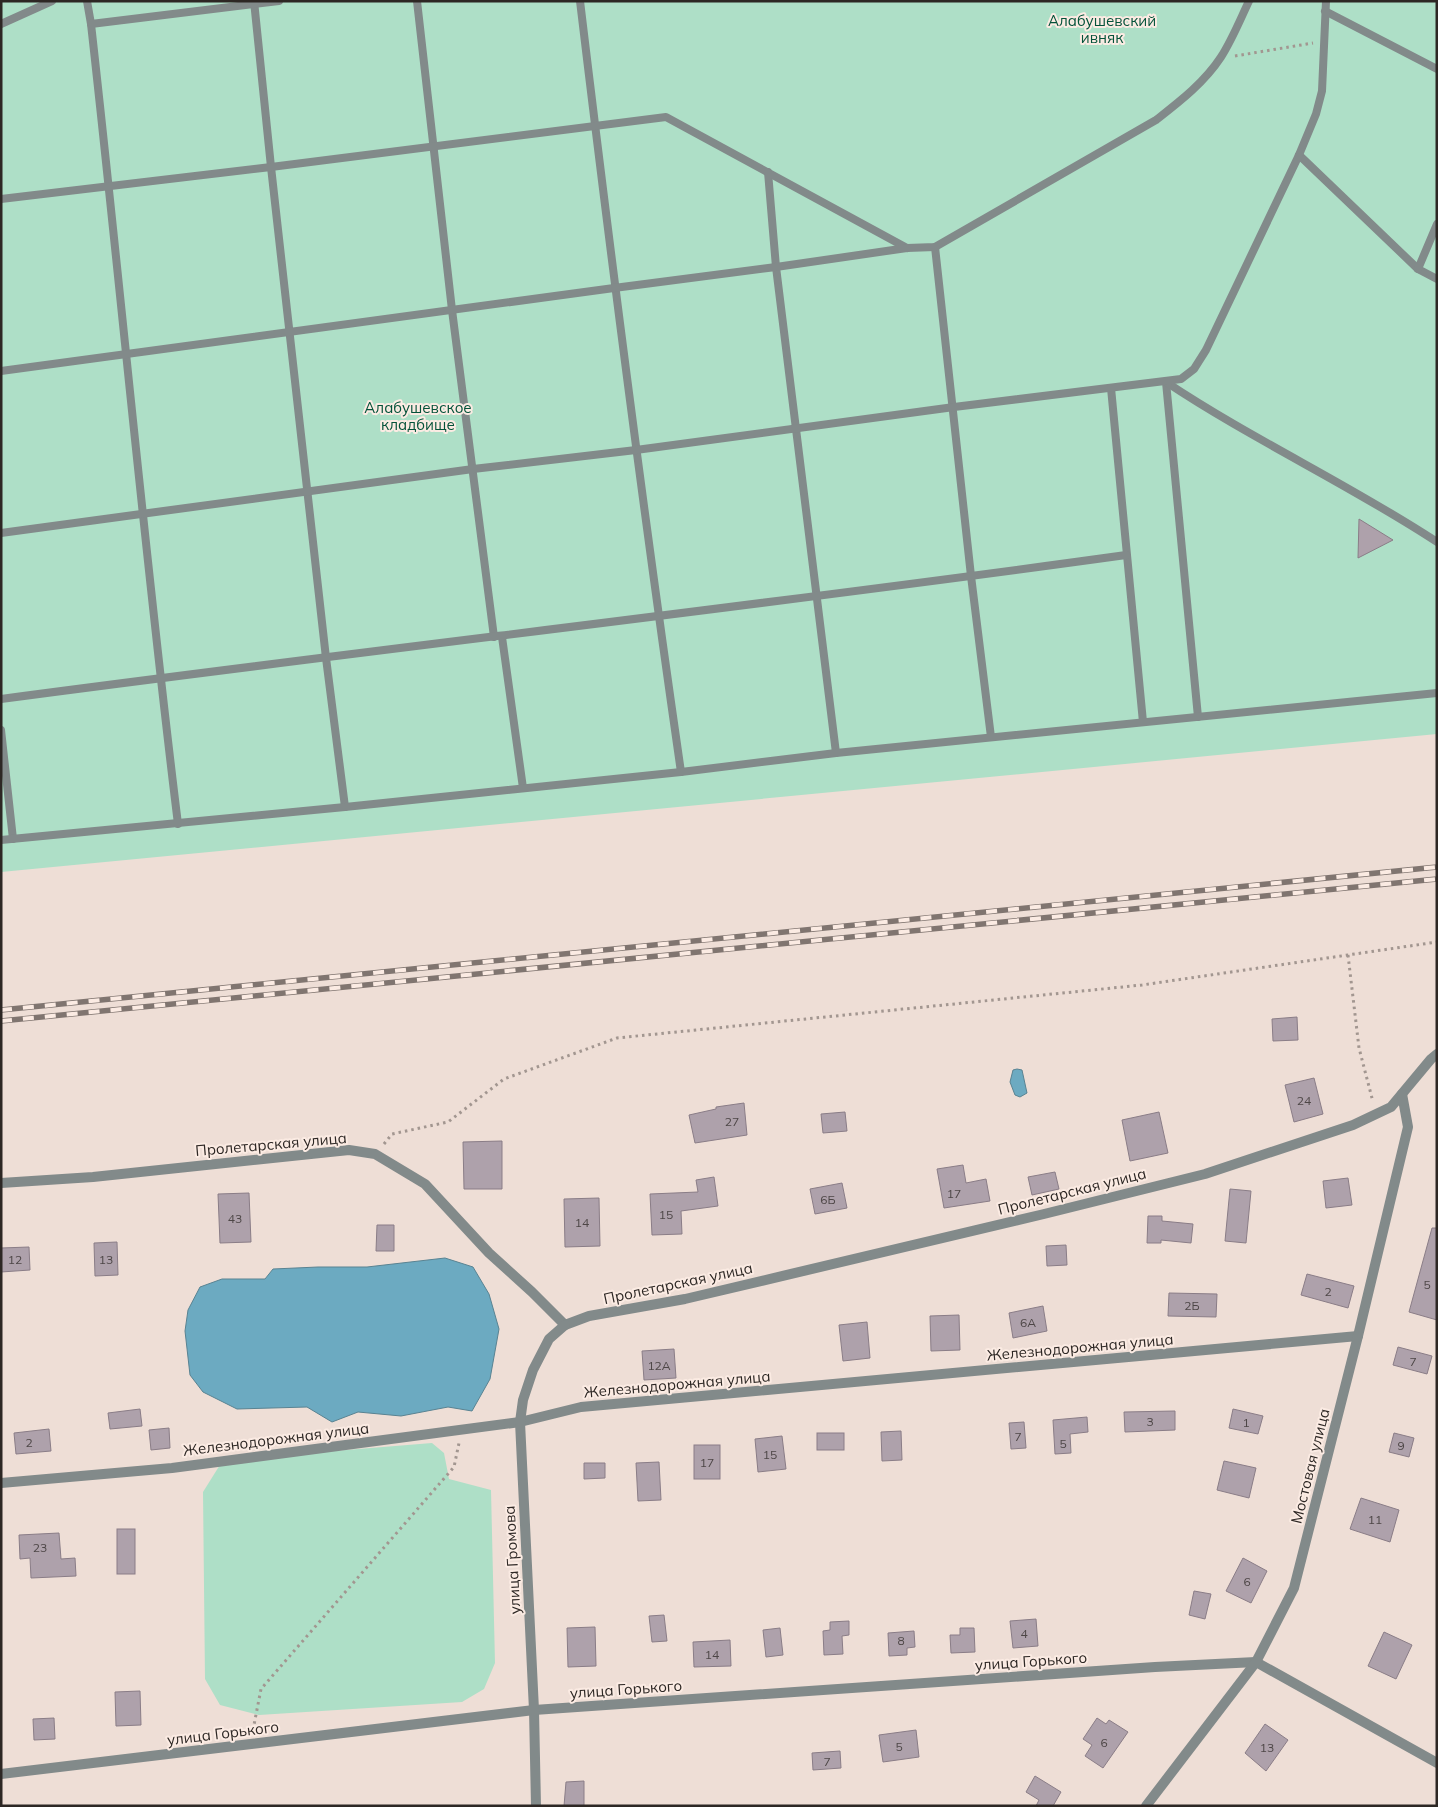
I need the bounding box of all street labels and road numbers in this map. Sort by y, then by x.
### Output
street label: Пролетарская улица [194,1128,348,1160]
street label: Пролетарская улица [996,1163,1148,1219]
street label: Пролетарская улица [602,1258,754,1308]
street label: Железнодорожная улица [986,1329,1174,1365]
street label: Железнодорожная улица [583,1366,771,1402]
street label: Мостовая улица [1287,1406,1333,1526]
street label: Железнодорожная улица [182,1418,370,1460]
street label: улица Громова [500,1505,524,1615]
street label: улица Горького [974,1648,1088,1674]
street label: улица Горького [569,1676,683,1702]
street label: улица Горького [166,1717,280,1749]

